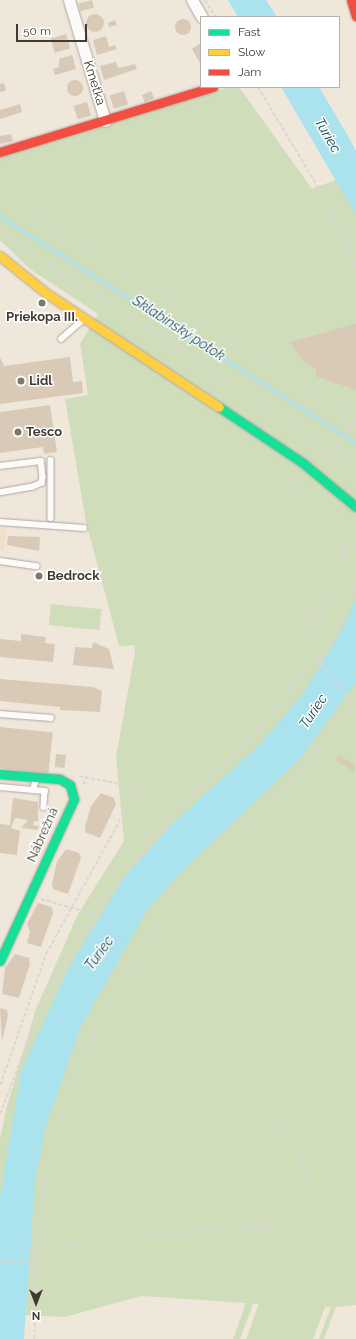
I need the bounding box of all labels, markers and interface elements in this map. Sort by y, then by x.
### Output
scale bar [18,16,89,42]
legend [200,16,340,88]
text: 50 m [23,24,51,38]
text: Fast [238,25,261,39]
text: Slow [238,45,265,59]
street label: Kmeťka [80,59,108,107]
text: Jam [238,65,261,79]
water label: Turiec [311,114,345,156]
water label: Sklabinský potok [129,292,229,364]
marker: Priekopa III. [37,298,47,308]
place label: Priekopa III. [6,309,78,325]
place label: Lidl [29,373,52,389]
marker: Lidl [16,376,26,386]
place label: Tesco [26,424,62,440]
marker: Tesco [13,427,23,437]
place label: Bedrock [47,568,99,584]
marker: Bedrock [34,571,44,581]
water label: Turiec [295,691,331,731]
street label: Nábrežná [24,805,62,865]
water label: Turiec [81,933,117,973]
north arrow [16,1283,56,1323]
text: N [32,1309,40,1322]

